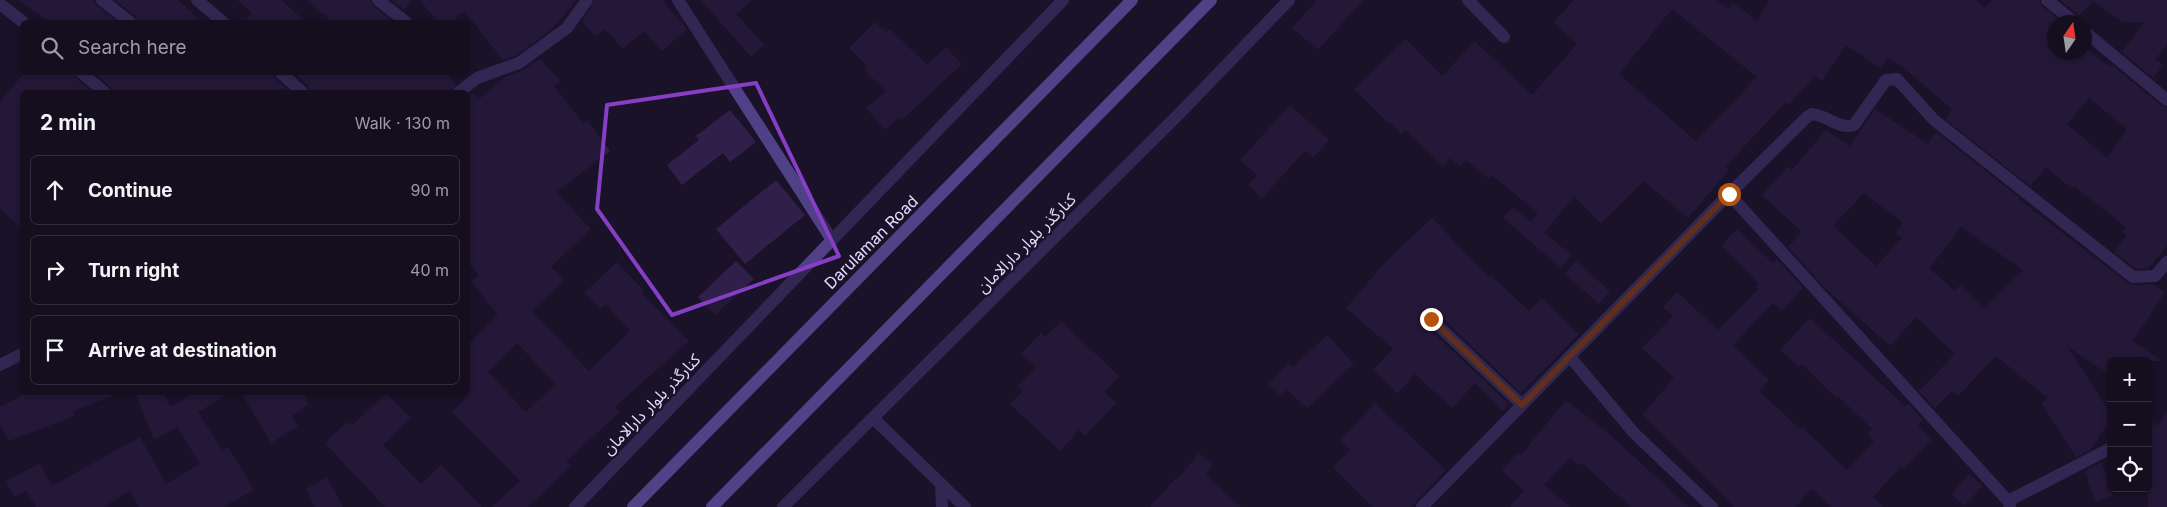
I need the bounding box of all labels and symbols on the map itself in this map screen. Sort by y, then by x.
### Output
north arrow [2047,15,2092,60]
route start [1718,183,1741,206]
street label: کنارگذر بلوار دارالامان [972,189,1080,297]
street label: Darulaman Road [820,191,922,293]
route end [1420,308,1443,331]
street label: کنارگذر بلوار دارالامان [598,349,704,459]

